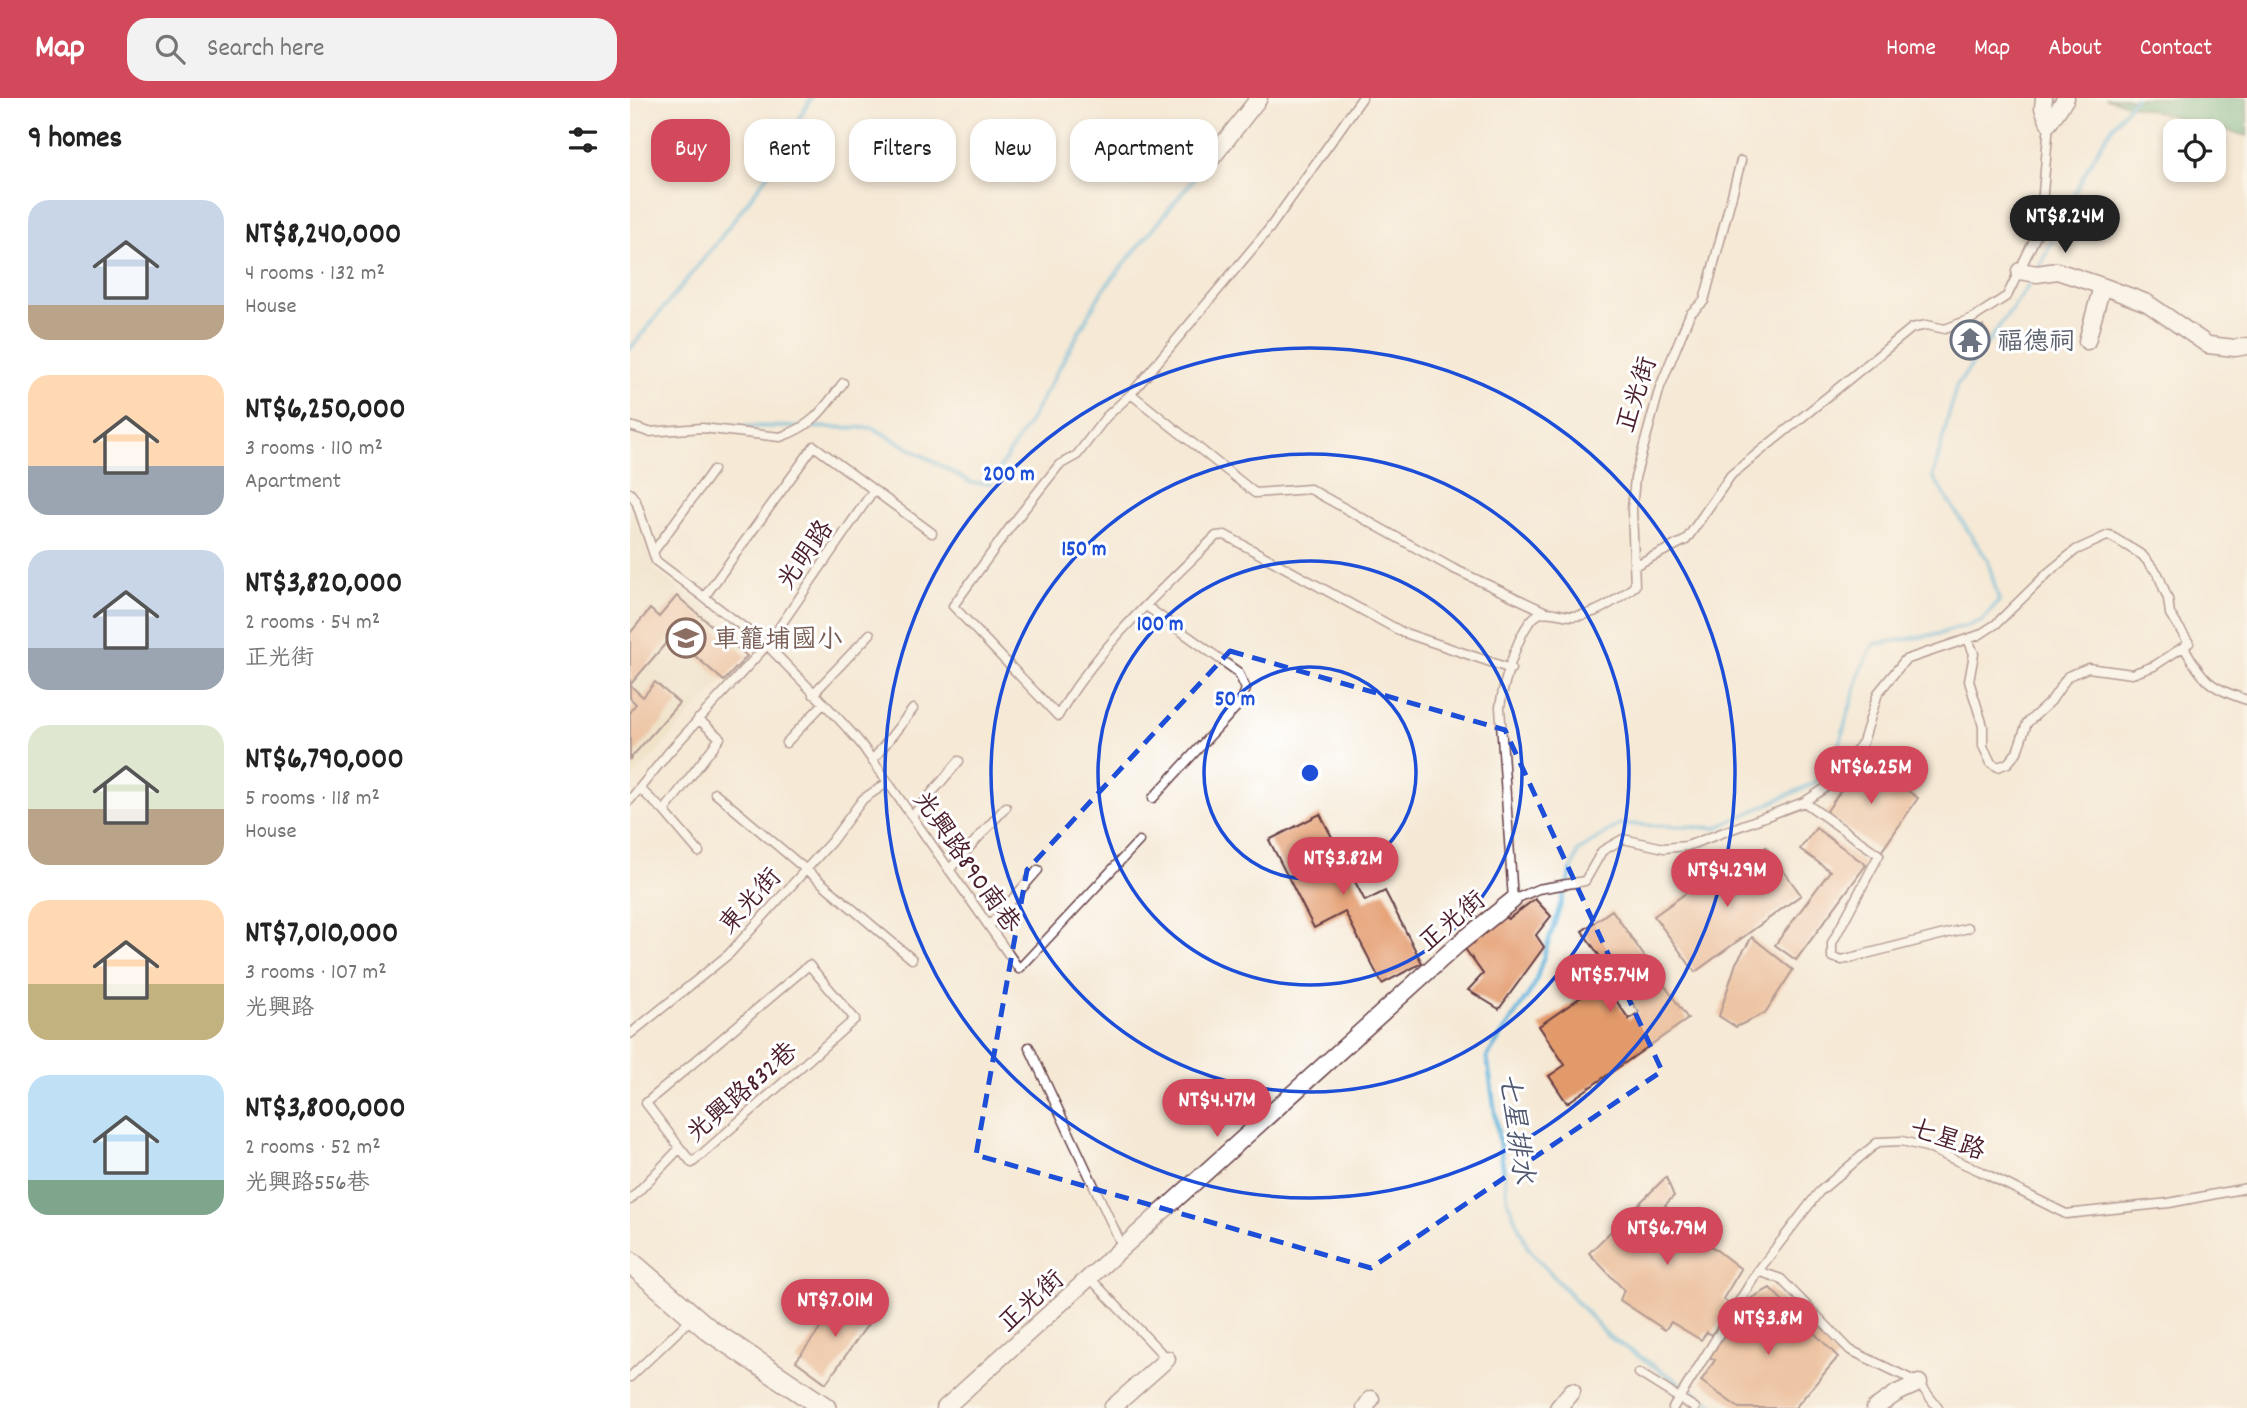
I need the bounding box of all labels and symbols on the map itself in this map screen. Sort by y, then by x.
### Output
pin: NT$8.24M [1993,195,2137,255]
temple icon: 福德祠 [1949,319,1991,361]
place label: 福德祠 [1997,325,2075,362]
street label: 正光街 [1609,352,1668,438]
text: 200 m [983,461,1035,491]
street label: 光明路 [769,513,844,599]
text: 150 m [1061,536,1107,566]
text: 100 m [1137,611,1183,641]
school or university icon: 車籠埔國小 [665,617,707,659]
place label: 車籠埔國小 [713,623,843,660]
text: 50 m [1215,686,1255,716]
pin: NT$6.25M [1799,746,1943,806]
centre of rings [1298,761,1322,785]
street label: 光興路890南巷 [902,784,1028,942]
pin: NT$3.82M [1271,838,1415,897]
pin: NT$4.29M [1655,850,1799,909]
street label: 東光街 [712,861,791,944]
street label: 正光街 [1411,883,1495,962]
pin: NT$5.74M [1538,954,1682,1014]
street label: 光興路832巷 [679,1035,807,1153]
water label: 七星排水 [1485,1070,1541,1188]
pin: NT$4.47M [1145,1080,1289,1139]
street label: 七星路 [1904,1111,1990,1172]
pin: NT$6.79M [1595,1208,1739,1267]
street label: 正光街 [991,1263,1074,1342]
pin: NT$7.01M [763,1280,907,1339]
pin: NT$3.8M [1703,1298,1833,1357]

